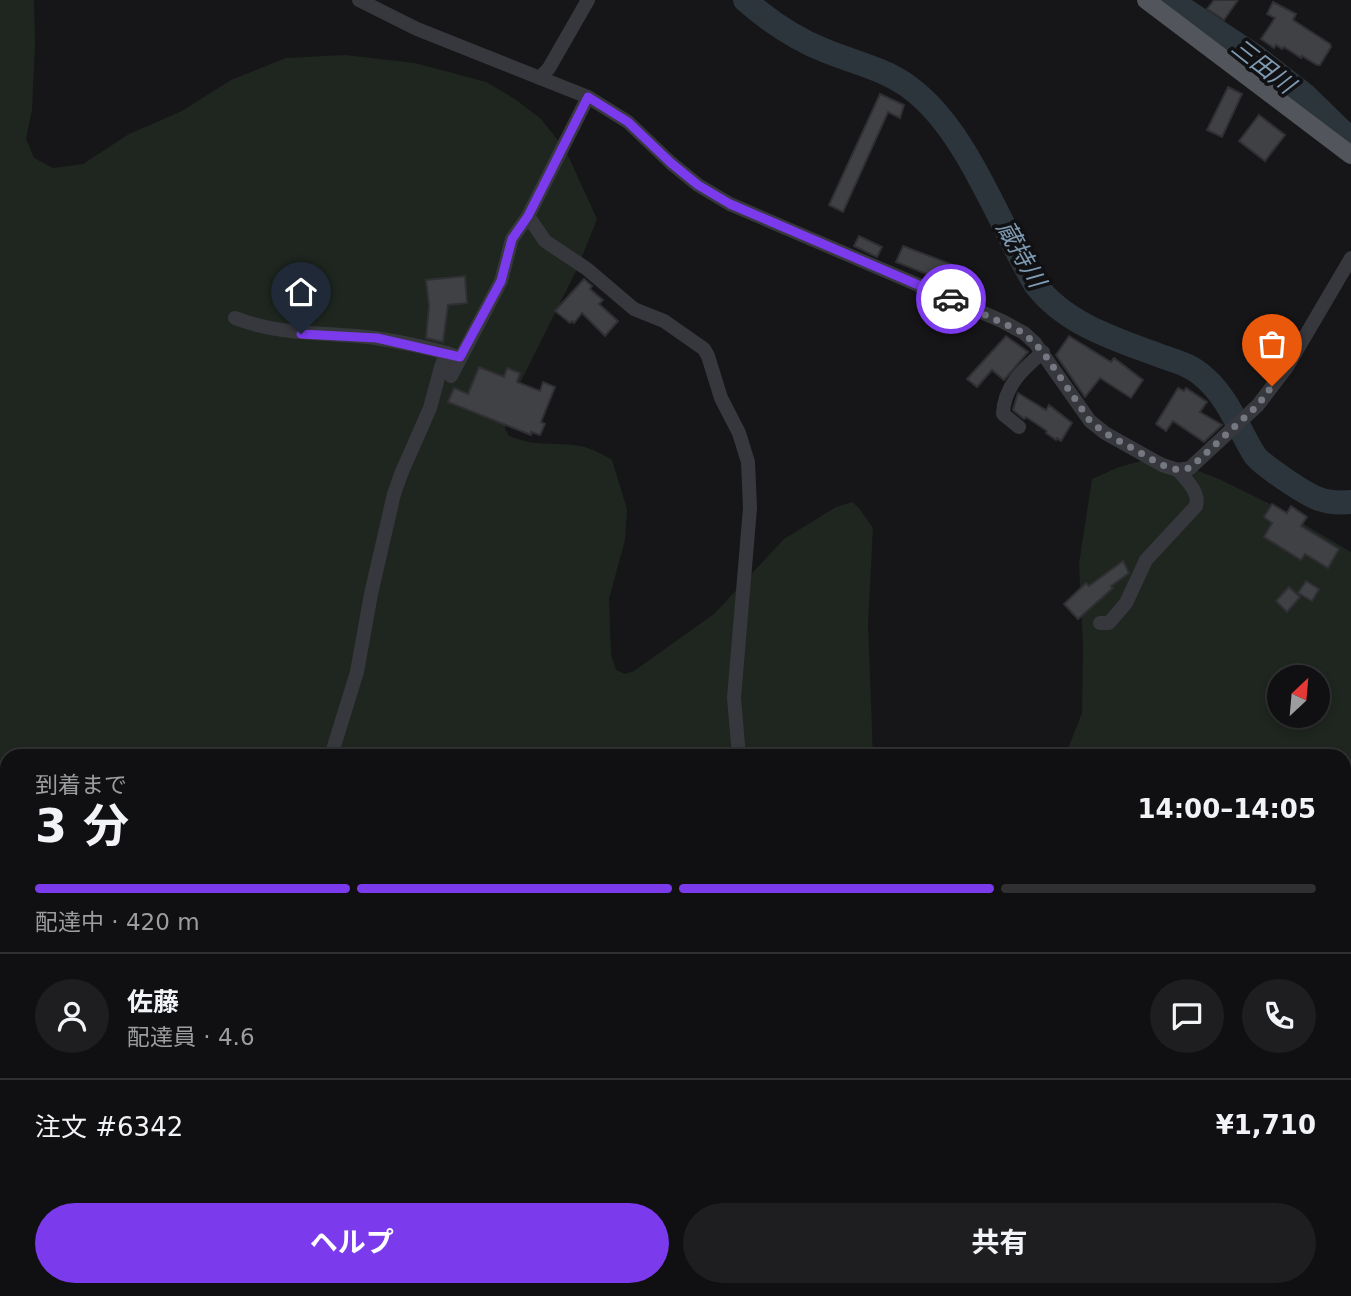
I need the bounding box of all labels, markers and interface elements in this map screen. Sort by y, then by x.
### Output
water label: 三田川 [1226,33,1302,101]
water label: 蔵持川 [991,216,1053,295]
pin [271,262,331,334]
courier [916,264,986,334]
icon: home [282,273,320,311]
icon: car [932,280,970,318]
pin [1242,314,1302,386]
icon: bag [1253,325,1291,363]
north arrow [1267,665,1330,728]
map controls [1267,665,1330,728]
text: 到着まで [35,772,127,798]
text: 14:00–14:05 [1137,794,1316,824]
text: 3 分 [35,799,129,853]
text: 配達中 · 420 m [35,909,200,935]
button: person [35,979,109,1053]
button: chat [1150,979,1224,1053]
button: phone [1242,979,1316,1053]
text: 佐藤 [127,987,179,1017]
text: 配達員 · 4.6 [127,1024,255,1050]
text: ¥1,710 [1216,1110,1316,1140]
text: 注文 #6342 [35,1112,183,1142]
button: ヘルプ [35,1203,669,1283]
button: 共有 [683,1203,1316,1283]

